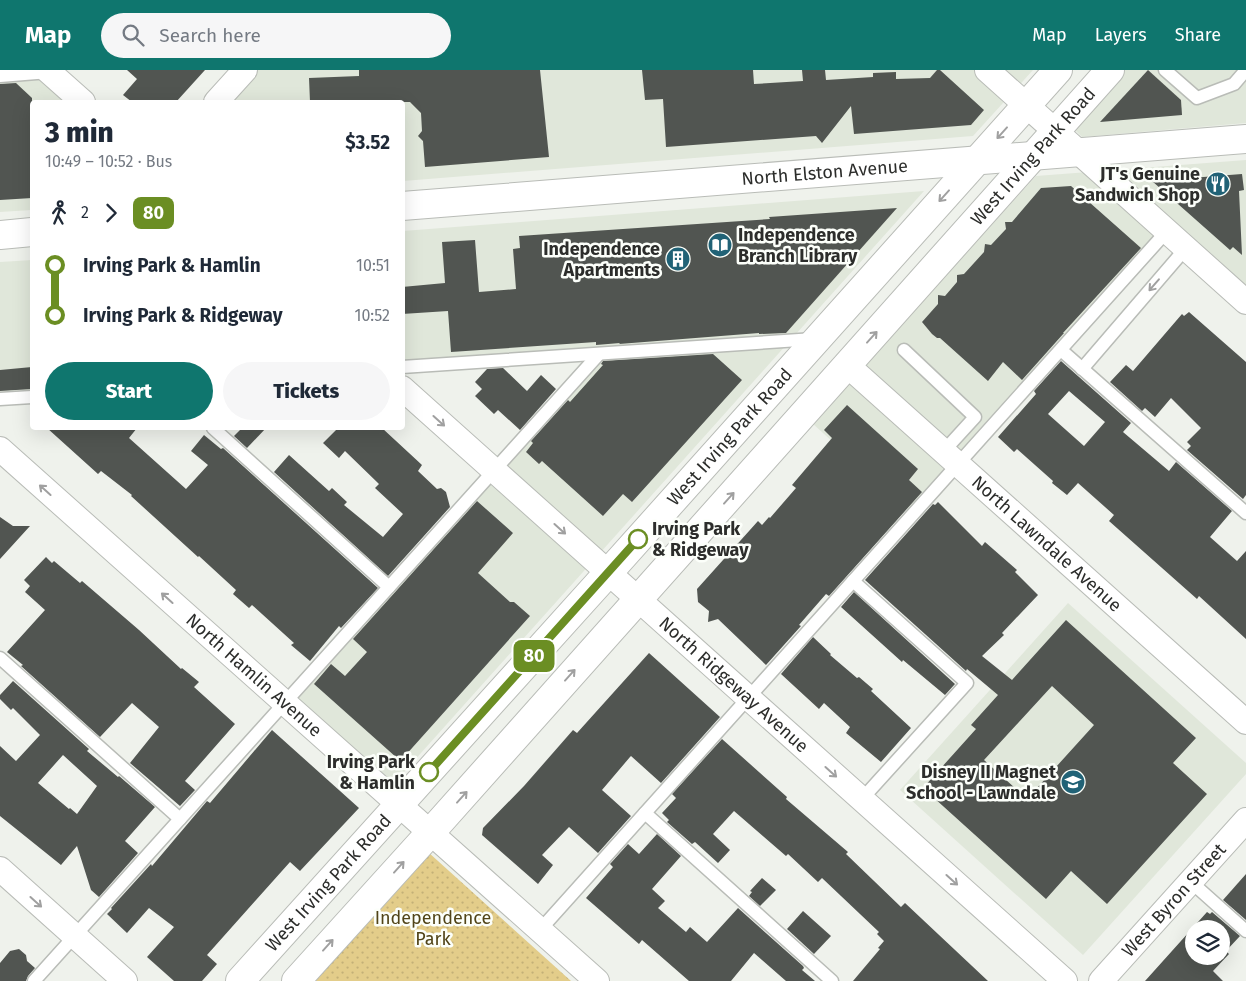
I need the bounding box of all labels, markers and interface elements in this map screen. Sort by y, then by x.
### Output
search box [101,13,451,58]
text: Map [25,21,71,49]
icon: search [119,21,147,49]
text: Search here [159,24,261,47]
text: Map [1032,24,1067,46]
text: Layers [1095,24,1147,46]
text: Share [1175,24,1221,46]
street label: West Irving Park Road [966,83,1100,230]
text: 3 min [45,116,114,149]
one-way arrow [996,126,1008,139]
text: $3.52 [345,131,390,154]
text: 10:49 – 10:52 · Bus [45,152,172,171]
street label: North Elston Avenue [741,155,909,190]
place label: JT's Genuine Sandwich Shop [1075,163,1200,206]
restaurant icon: JT's Genuine Sandwich Shop [1205,171,1231,197]
one-way arrow [938,190,950,203]
icon: walk [45,199,73,227]
icon: forward [97,199,125,227]
text: 80 [143,202,164,224]
text: 2 [81,203,89,222]
place label: Independence Branch Library [738,224,858,267]
library icon: Independence Branch Library [707,232,733,258]
place label: Independence Apartments [543,238,660,281]
building icon: Independence Apartments [665,246,691,272]
text: Irving Park & Hamlin [83,254,261,277]
text: 10:51 [356,256,390,275]
one-way arrow [1149,278,1160,291]
text: Irving Park & Ridgeway [83,304,283,327]
text: 10:52 [354,306,390,325]
one-way arrow [866,331,878,344]
button: Start [45,362,213,420]
button: Tickets [223,362,390,420]
street label: West Irving Park Road [663,364,797,510]
one-way arrow [432,415,445,427]
street label: North Lawndale Avenue [967,471,1126,616]
one-way arrow [39,484,52,496]
one-way arrow [723,491,735,504]
place label: Irving Park & Ridgeway [652,518,749,561]
one-way arrow [553,523,566,535]
marker: Irving Park & Ridgeway [628,529,648,549]
one-way arrow [160,592,173,604]
street label: North Hamlin Avenue [181,609,326,741]
street label: North Ridgeway Avenue [654,612,813,757]
line badge: 80 [512,640,556,672]
text: 80 [524,645,545,667]
one-way arrow [565,669,576,682]
place label: Irving Park & Hamlin [327,751,416,794]
place label: Disney II Magnet School - Lawndale [906,761,1057,804]
marker: Irving Park & Hamlin [419,762,439,782]
one-way arrow [824,766,837,777]
school or university icon: Disney II Magnet School - Lawndale [1060,769,1086,795]
one-way arrow [457,790,468,803]
street label: West Irving Park Road [261,810,396,956]
street label: West Byron Street [1117,838,1231,961]
one-way arrow [393,861,405,874]
one-way arrow [946,874,959,886]
one-way arrow [30,896,43,907]
park label: Independence Park [375,907,491,950]
map controls [1185,920,1230,965]
button: layers [1185,920,1230,965]
one-way arrow [322,939,334,952]

